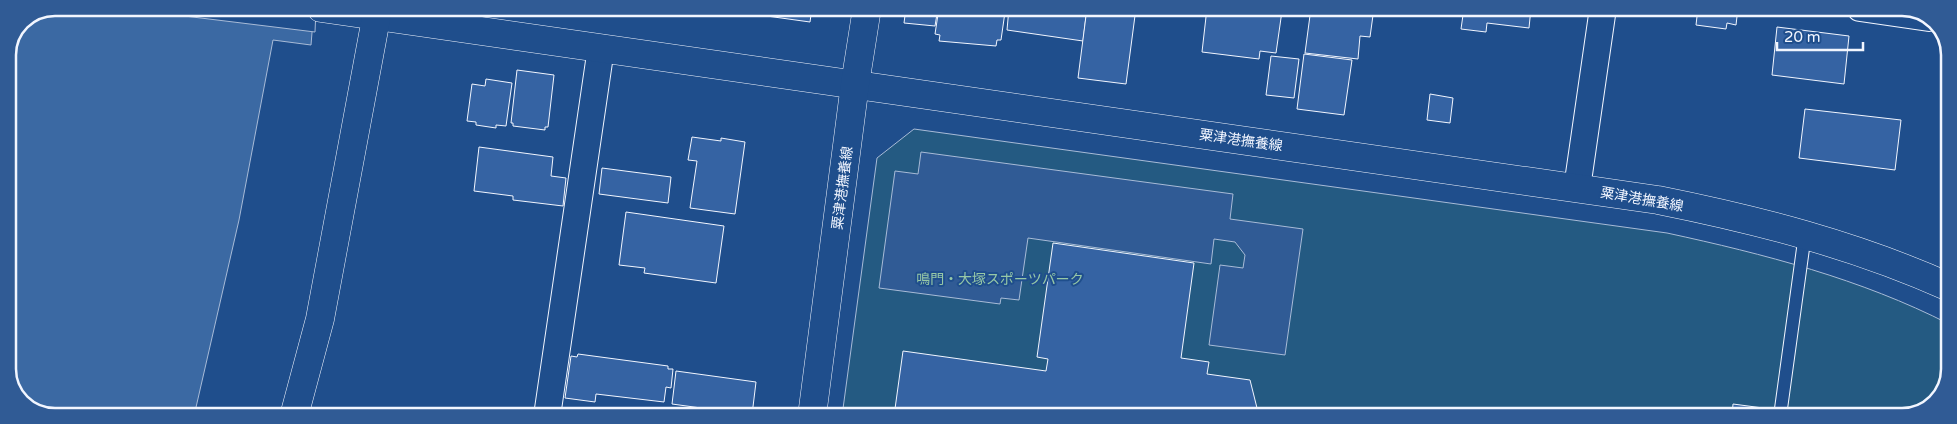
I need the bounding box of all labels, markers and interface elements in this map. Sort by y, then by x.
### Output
scale bar [1777,20,1863,52]
text: 20 m [1784,28,1821,46]
street label: 粟津港撫養線 [1198,126,1284,155]
street label: 粟津港撫養線 [829,145,856,231]
street label: 粟津港撫養線 [1599,184,1685,215]
park label: 鳴門・大塚スポーツパーク [916,271,1084,288]

